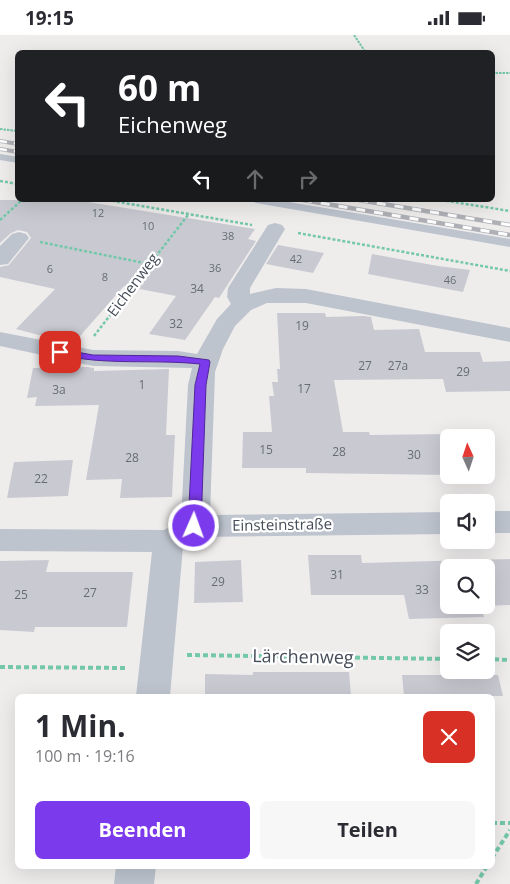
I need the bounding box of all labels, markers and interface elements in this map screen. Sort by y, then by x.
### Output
text: 19:15 [25,5,74,31]
text: 60 m [118,64,201,111]
icon: left [35,70,100,135]
text: Eichenweg [118,109,227,139]
icon: left [188,165,216,193]
icon: ahead [241,165,269,193]
icon: right [294,165,322,193]
house number: 12 [92,205,104,220]
house number: 10 [142,218,154,233]
house number: 38 [222,228,234,243]
street label: Eichenweg [102,249,163,320]
house number: 42 [290,251,302,266]
house number: 36 [209,260,221,275]
house number: 6 [47,261,53,276]
house number: 8 [102,269,108,284]
house number: 46 [444,272,456,287]
house number: 34 [190,280,204,297]
house number: 32 [169,315,183,332]
house number: 19 [295,317,309,334]
pin [39,331,81,373]
icon: arrive [46,338,74,366]
house number: 27 [358,357,372,374]
house number: 27a [388,357,408,374]
house number: 29 [456,363,470,380]
house number: 1 [139,376,145,393]
house number: 17 [297,380,311,397]
house number: 3a [52,381,66,398]
north arrow [440,429,495,484]
map controls [440,429,495,679]
house number: 15 [259,441,273,458]
house number: 28 [332,443,346,460]
house number: 30 [407,446,421,463]
house number: 28 [125,449,139,466]
house number: 22 [34,470,48,487]
button: sound [440,494,495,549]
position arrow [167,499,219,551]
street label: Einsteinstraße [232,513,332,535]
button: search [440,559,495,614]
house number: 31 [330,566,344,583]
house number: 29 [211,573,225,590]
house number: 33 [415,581,429,598]
house number: 27 [83,584,97,601]
house number: 25 [14,586,28,603]
button: layers [440,624,495,679]
street label: Lärchenweg [252,643,354,669]
text: 1 Min. [35,705,126,746]
button: close [423,711,475,763]
text: 100 m · 19:16 [35,745,135,767]
button: Beenden [35,801,250,859]
button: Teilen [260,801,475,859]

